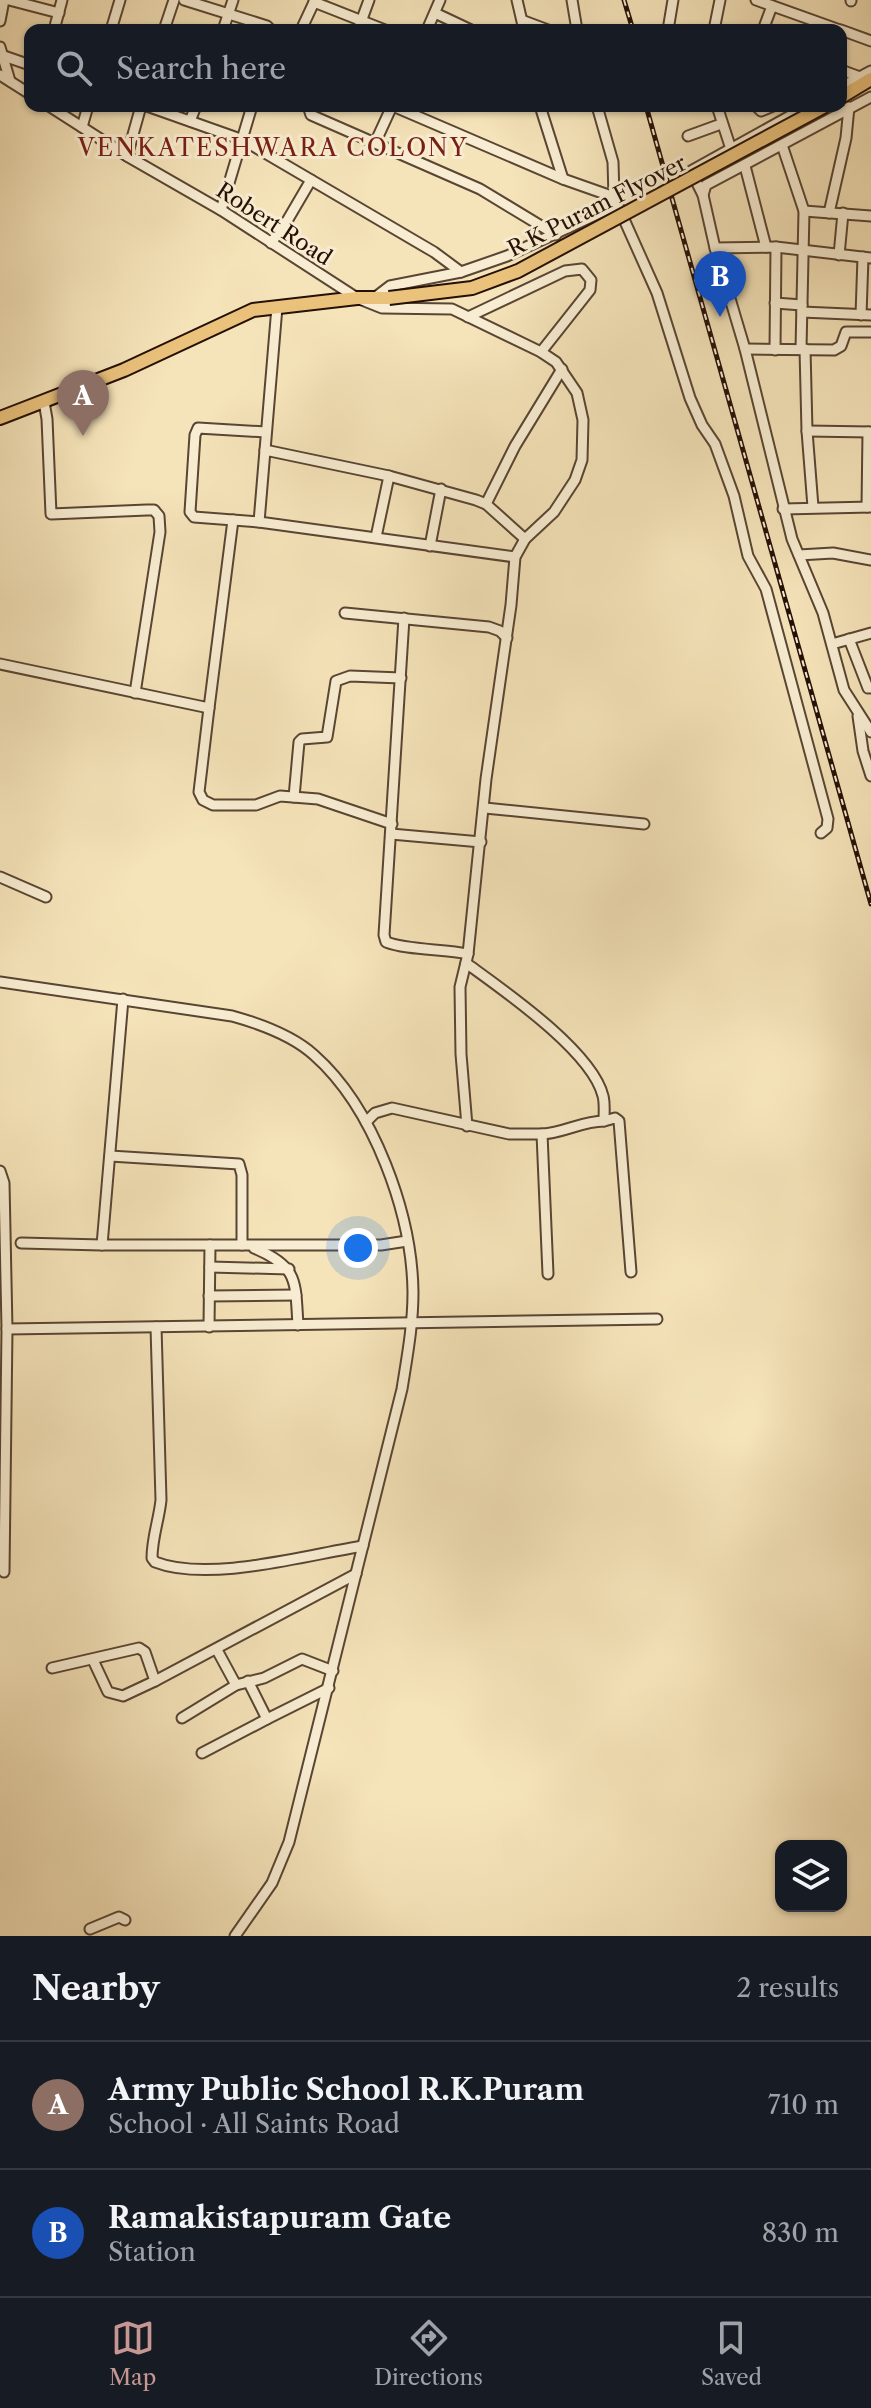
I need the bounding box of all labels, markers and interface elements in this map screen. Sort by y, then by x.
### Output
search box [24,24,847,112]
icon: search [52,46,96,90]
text: Search here [116,50,286,87]
district label: VENKATESHWARA COLONY [76,133,469,162]
street label: R K Puram Flyover [503,149,691,263]
street label: Robert Road [211,177,337,271]
pin: B [694,251,746,317]
pin: A [57,370,109,436]
your location [338,1228,378,1268]
map controls [775,1840,847,1912]
button: layers [775,1840,847,1912]
text: Nearby [32,1967,160,2009]
text: 2 results [736,1972,839,2004]
text: Army Public School R.K.Puram [108,2071,584,2108]
text: A [48,2089,68,2121]
text: 710 m [768,2089,839,2121]
text: School · All Saints Road [108,2108,400,2140]
text: Ramakistapuram Gate [108,2199,451,2236]
text: B [48,2217,68,2249]
text: 830 m [762,2217,839,2249]
text: Station [108,2236,196,2268]
tab: Map [109,2316,156,2391]
tab: Directions [374,2316,483,2391]
tab: Saved [701,2316,762,2391]

